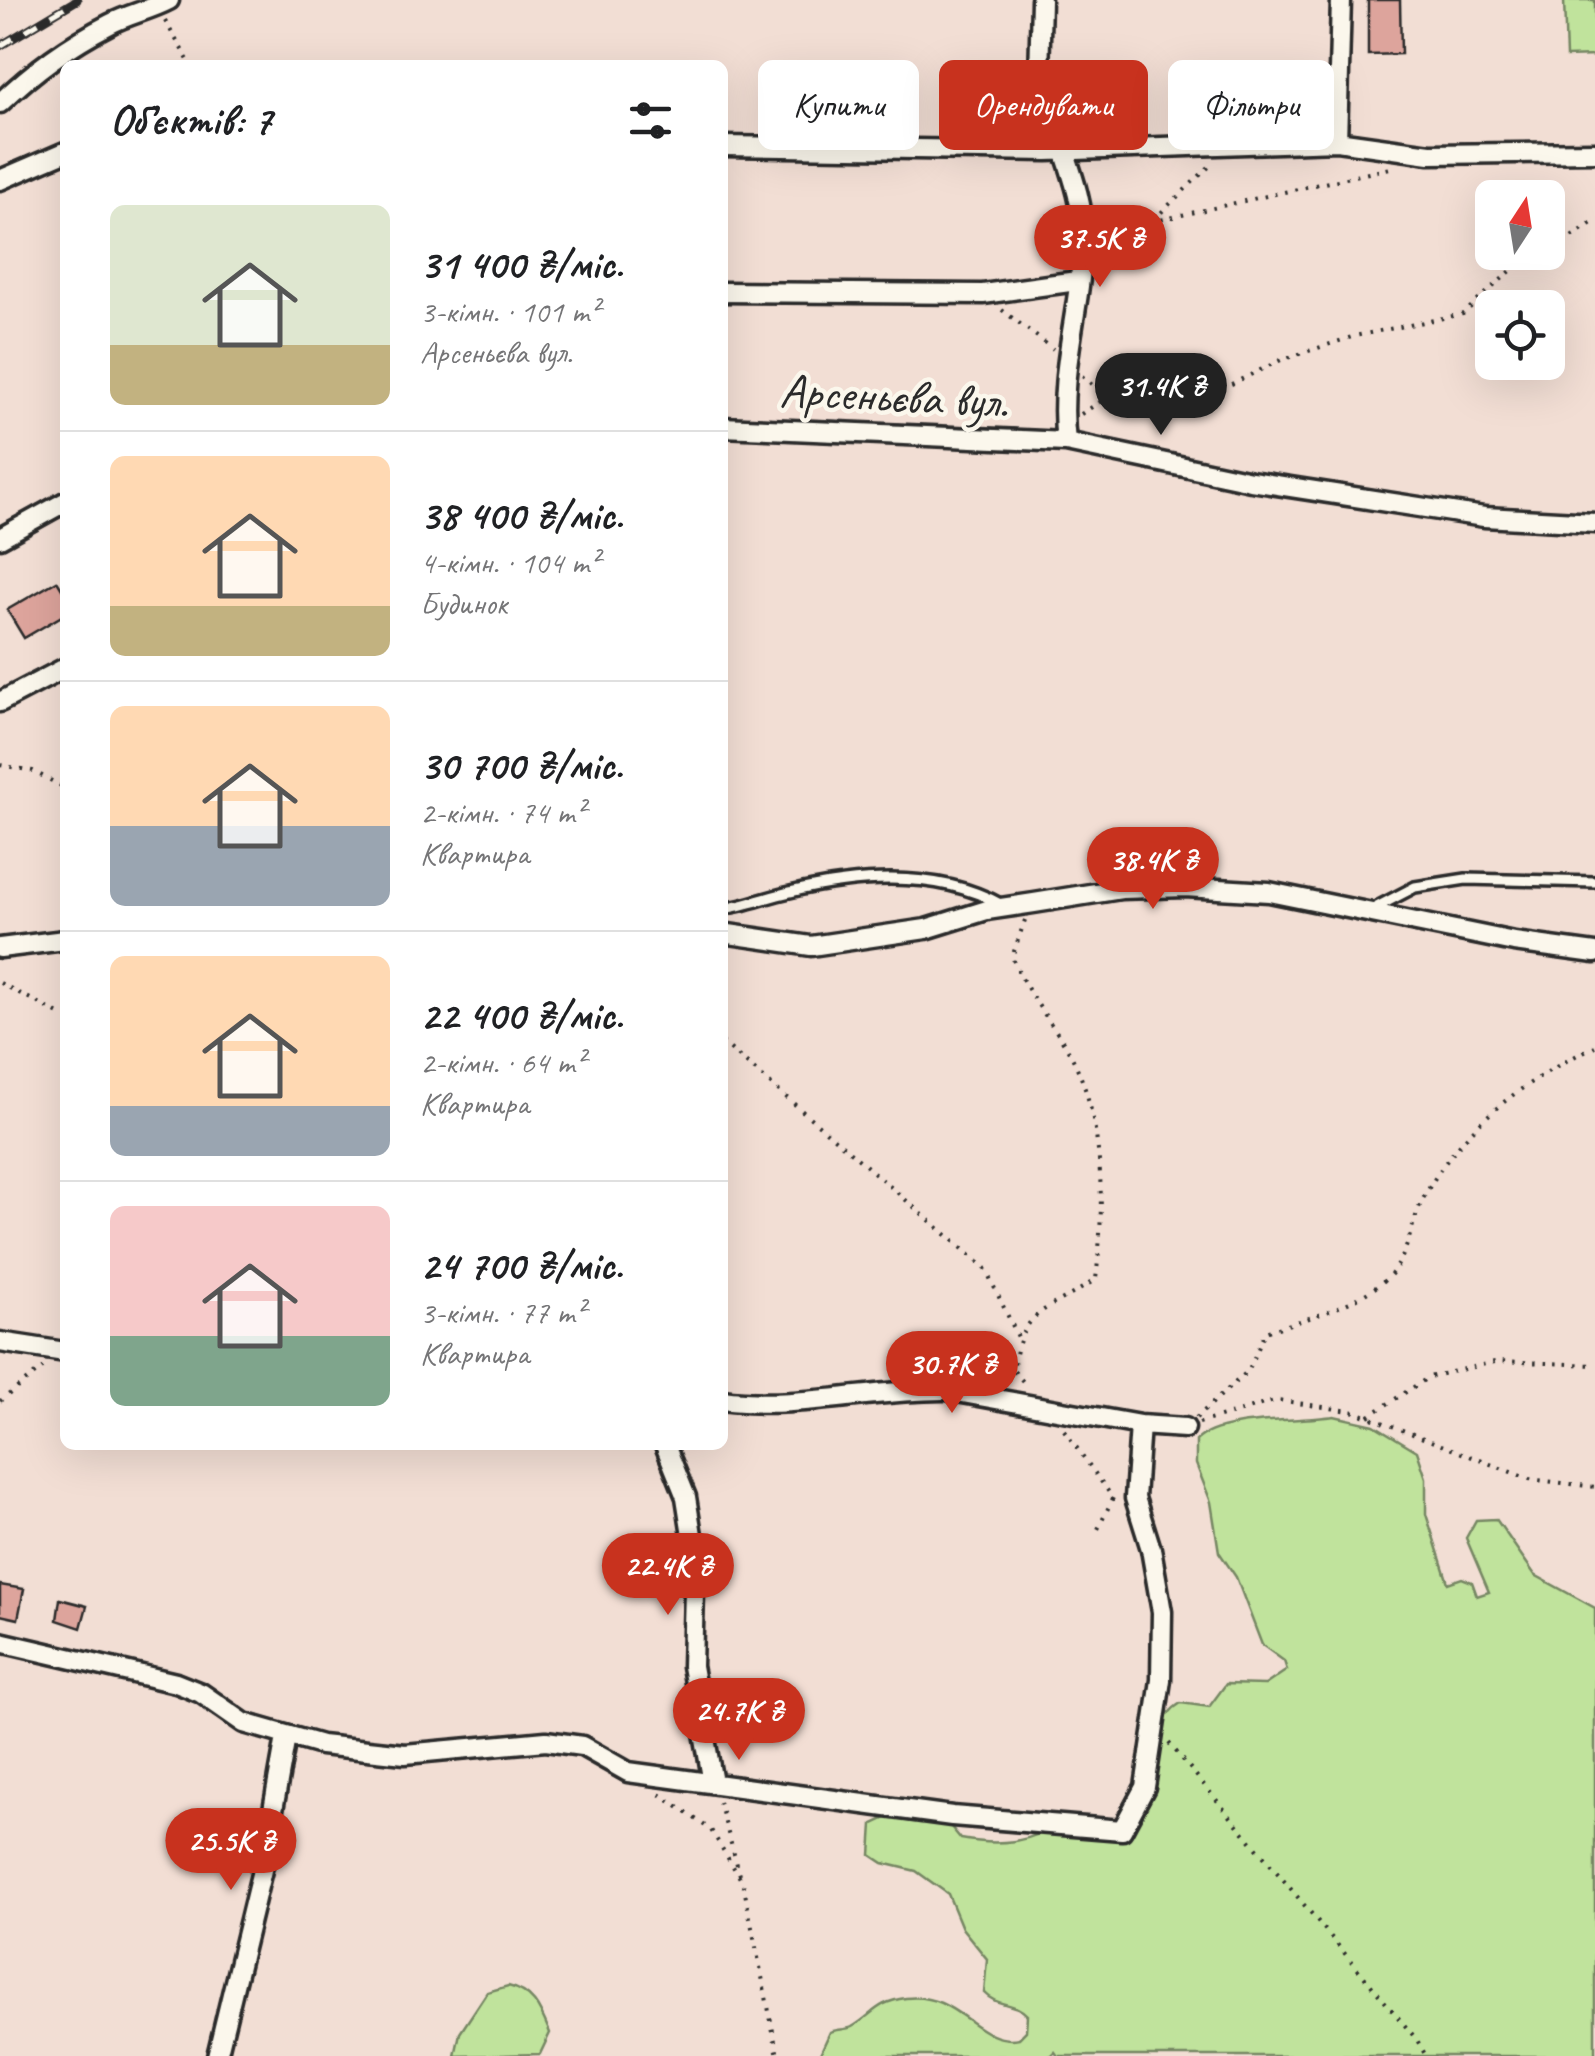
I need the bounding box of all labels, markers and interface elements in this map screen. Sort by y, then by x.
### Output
chip: Купити [758,60,919,150]
chip: Орендувати [939,60,1148,150]
chip: Фільтри [1168,60,1334,150]
icon: filters [623,93,678,148]
text: Об’єктів: 7 [110,94,272,147]
north arrow [1475,180,1565,270]
map controls [1475,180,1565,380]
pin: 37.5K ₴ [1008,205,1192,290]
text: 37.5K ₴ [1056,217,1144,258]
text: 31 400 ₴/міс. [420,238,623,291]
icon: home [190,245,310,365]
button: locate [1475,290,1565,380]
text: 3-кімн. · 101 m² [420,291,599,332]
text: Арсеньєва вул. [420,332,572,373]
pin: 31.4K ₴ [1069,353,1253,438]
street label: Арсеньєва вул. [778,360,1010,432]
text: 31.4K ₴ [1117,365,1205,406]
text: 38 400 ₴/міс. [420,489,623,542]
icon: home [190,496,310,616]
text: 4-кімн. · 104 m² [420,542,599,583]
text: Будинок [420,583,508,624]
text: 30 700 ₴/міс. [420,739,623,792]
icon: home [190,746,310,866]
text: 2-кімн. · 74 m² [420,792,585,833]
pin: 38.4K ₴ [1061,827,1245,912]
text: Квартира [420,833,529,874]
text: 38.4K ₴ [1109,839,1197,880]
text: 22 400 ₴/міс. [420,989,623,1042]
icon: home [190,996,310,1116]
text: 2-кімн. · 64 m² [420,1042,585,1083]
text: Квартира [420,1083,529,1124]
text: 24 700 ₴/міс. [420,1239,623,1292]
icon: home [190,1246,310,1366]
text: 3-кімн. · 77 m² [420,1292,585,1333]
pin: 30.7K ₴ [860,1331,1044,1416]
text: Квартира [420,1333,529,1374]
text: 30.7K ₴ [908,1343,996,1384]
pin: 22.4K ₴ [576,1533,760,1618]
text: 22.4K ₴ [624,1545,712,1586]
pin: 24.7K ₴ [647,1678,831,1763]
text: 24.7K ₴ [695,1690,783,1731]
pin: 25.5K ₴ [139,1808,323,1893]
text: 25.5K ₴ [187,1820,275,1861]

